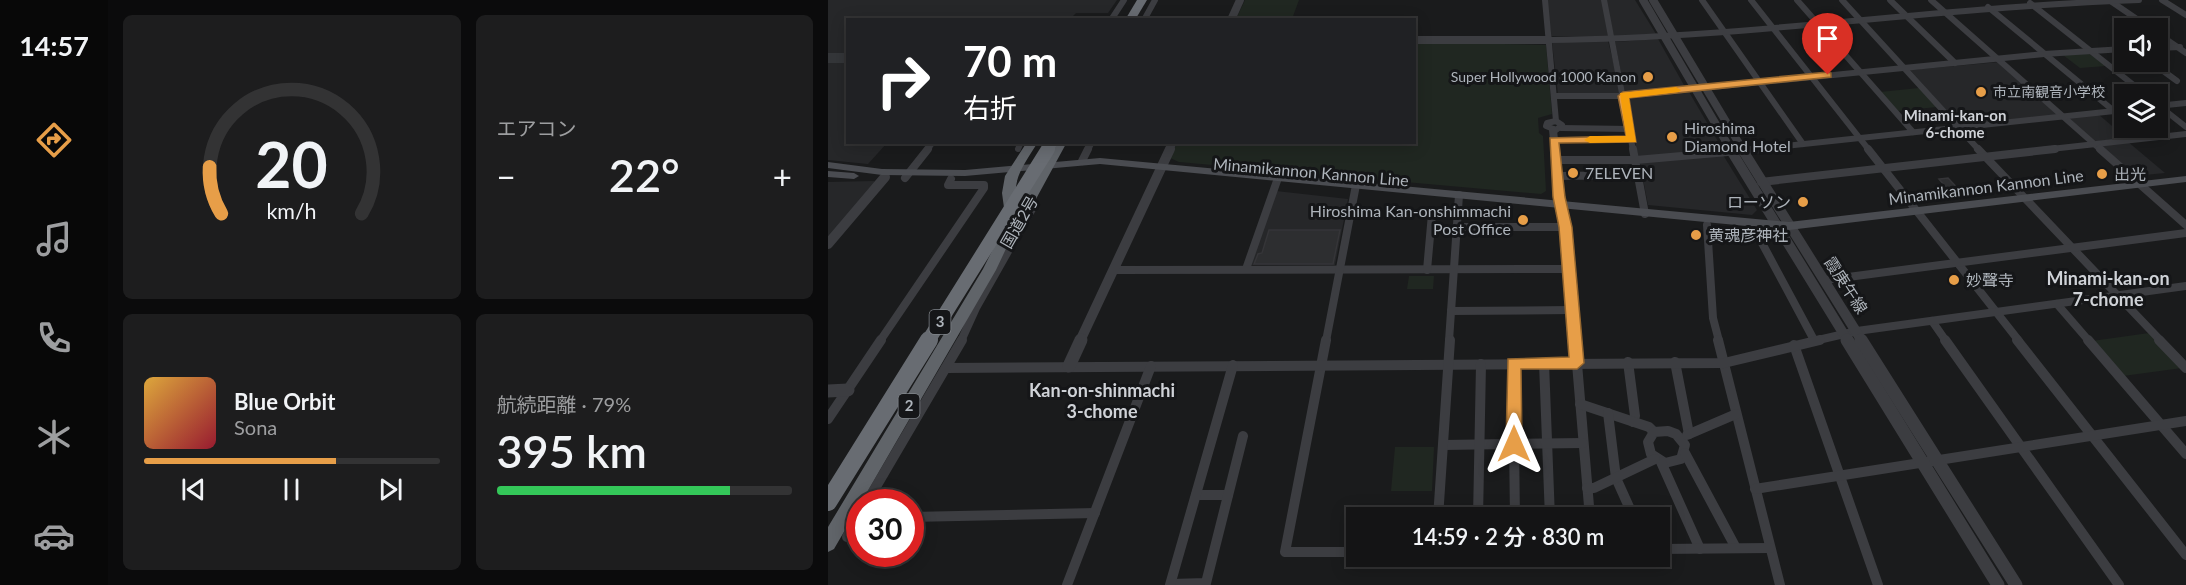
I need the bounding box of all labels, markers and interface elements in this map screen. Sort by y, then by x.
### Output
pin [1802,13,1853,75]
map controls [2114,18,2168,138]
button: sound [2114,18,2168,72]
icon: arrive [1811,22,1844,55]
text: 14:57 [19,29,89,62]
text: 70 m [963,36,1057,86]
icon: right [864,42,942,120]
place label: Super Hollywood 1000 Kanon [1451,68,1636,85]
marker: Super Hollywood 1000 Kanon [1641,70,1655,84]
place label: 市立南観音小学校 [1993,83,2105,100]
button: layers [2114,84,2168,138]
marker: 市立南観音小学校 [1974,85,1988,99]
text: 右折 [963,91,1017,124]
district label: Minami-kan-on 6-chome [1904,106,2006,141]
text: エアコン [497,116,577,140]
place label: Hiroshima Diamond Hotel [1684,118,1791,155]
icon: directions [33,119,75,161]
text: 20 [256,126,328,201]
marker: Hiroshima Diamond Hotel [1665,130,1679,144]
text: 22° [609,148,680,202]
street label: Minamikannon Kannon Line [1212,153,1410,190]
text: − [497,156,516,196]
text: + [773,156,792,196]
place label: 7ELEVEN [1585,163,1653,182]
place label: 出光 [2114,164,2146,183]
street label: Minamikannon Kannon Line [1887,165,2085,208]
marker: 7ELEVEN [1566,166,1580,180]
marker: 出光 [2095,167,2109,181]
street label: 国道2号 [996,192,1041,251]
place label: ローソン [1727,192,1791,211]
marker: ローソン [1796,195,1810,209]
text: km/h [267,198,317,224]
place label: Hiroshima Kan-onshimmachi Post Office [1310,201,1511,238]
marker: Hiroshima Kan-onshimmachi Post Office [1516,213,1530,227]
icon: music [33,218,75,260]
place label: 黄魂彦神社 [1708,225,1788,244]
marker: 黄魂彦神社 [1689,228,1703,242]
street label: 霞庚午線 [1821,253,1872,317]
district label: Minami-kan-on 7-chome [2046,267,2170,310]
place label: 妙聲寺 [1966,270,2014,289]
marker: 妙聲寺 [1947,273,1961,287]
road number: 3 [930,310,950,334]
icon: phone [33,317,75,359]
district label: Kan-on-shinmachi 3-chome [1029,379,1175,422]
text: Blue Orbit [234,388,335,415]
text: 航続距離 · 79% [497,392,631,416]
road number: 2 [898,394,920,418]
position arrow [1482,412,1546,476]
text: Sona [234,415,277,439]
icon: climate [33,416,75,458]
text: 395 km [497,424,647,478]
icon: previous [177,473,210,506]
icon: pause [275,473,308,506]
icon: next [374,473,407,506]
speed limit sign: 30 [846,489,924,567]
icon: car [33,515,75,557]
text: 14:59 · 2 分 · 830 m [1412,523,1604,550]

